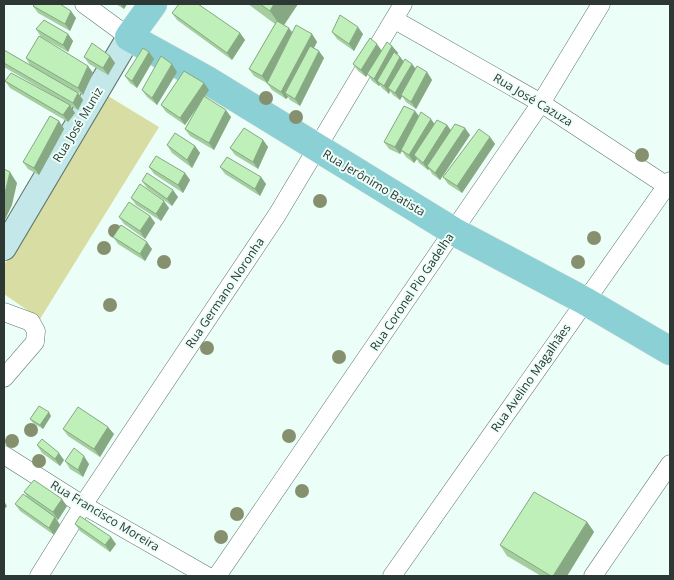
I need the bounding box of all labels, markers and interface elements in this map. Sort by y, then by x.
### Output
street label: Rua José Cazuza [490,69,576,130]
street label: Rua José Muniz [48,84,107,165]
street label: Rua Jerônimo Batista [320,145,429,220]
street label: Rua Coronel Pio Gadelha [366,229,457,354]
street label: Rua Germano Noronha [181,234,268,351]
street label: Rua Avelino Magalhães [487,320,575,435]
street label: Rua Francisco Moreira [48,476,163,555]

